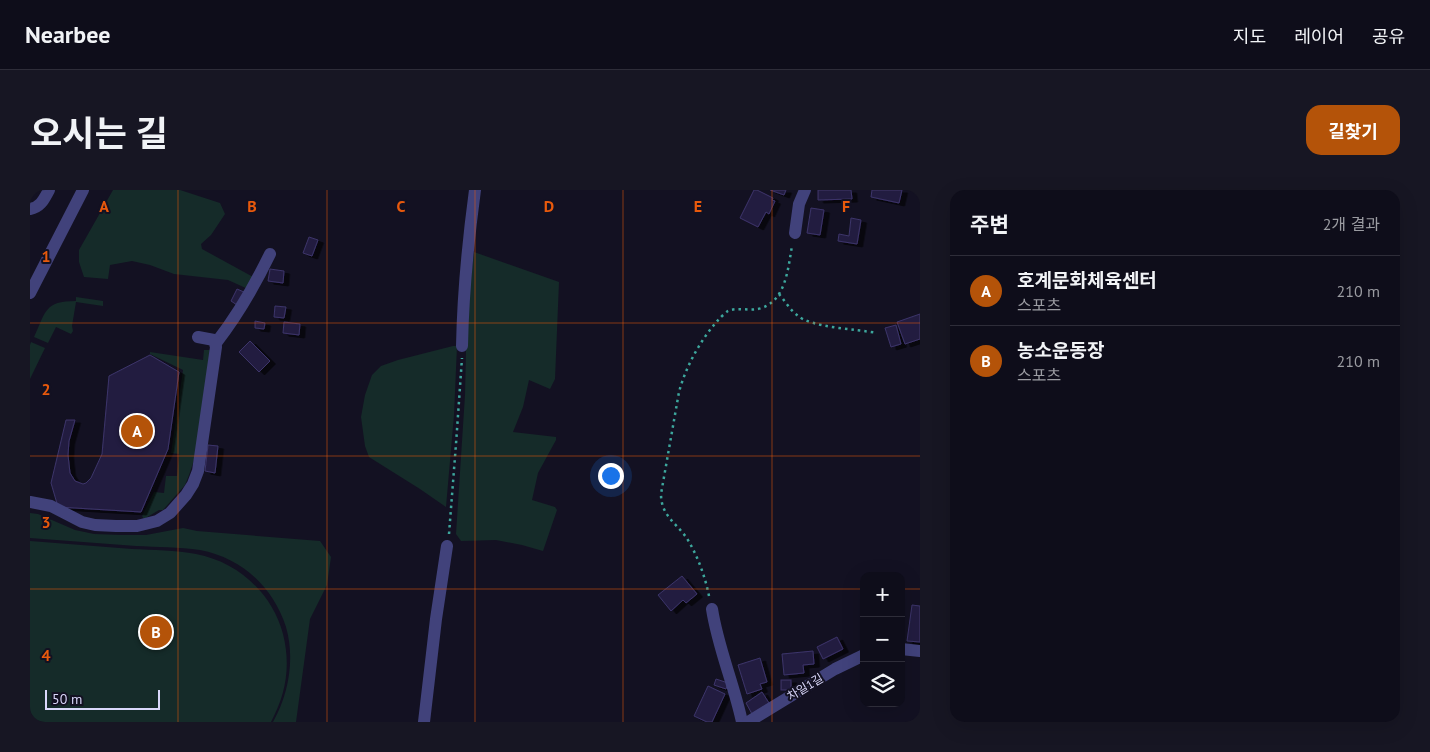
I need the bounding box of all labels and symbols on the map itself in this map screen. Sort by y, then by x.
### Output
text: A [99,196,109,216]
text: B [247,196,257,216]
text: C [397,196,406,216]
text: D [544,196,554,216]
text: E [694,196,702,216]
text: F [842,196,850,216]
text: 1 [41,246,51,266]
text: 2 [41,379,51,399]
pin: A [121,412,153,450]
your location [598,463,624,489]
text: 3 [41,512,51,532]
pin: B [140,613,172,651]
text: 4 [41,645,51,665]
street label: 차일1길 [784,670,826,704]
scale bar [45,687,160,710]

